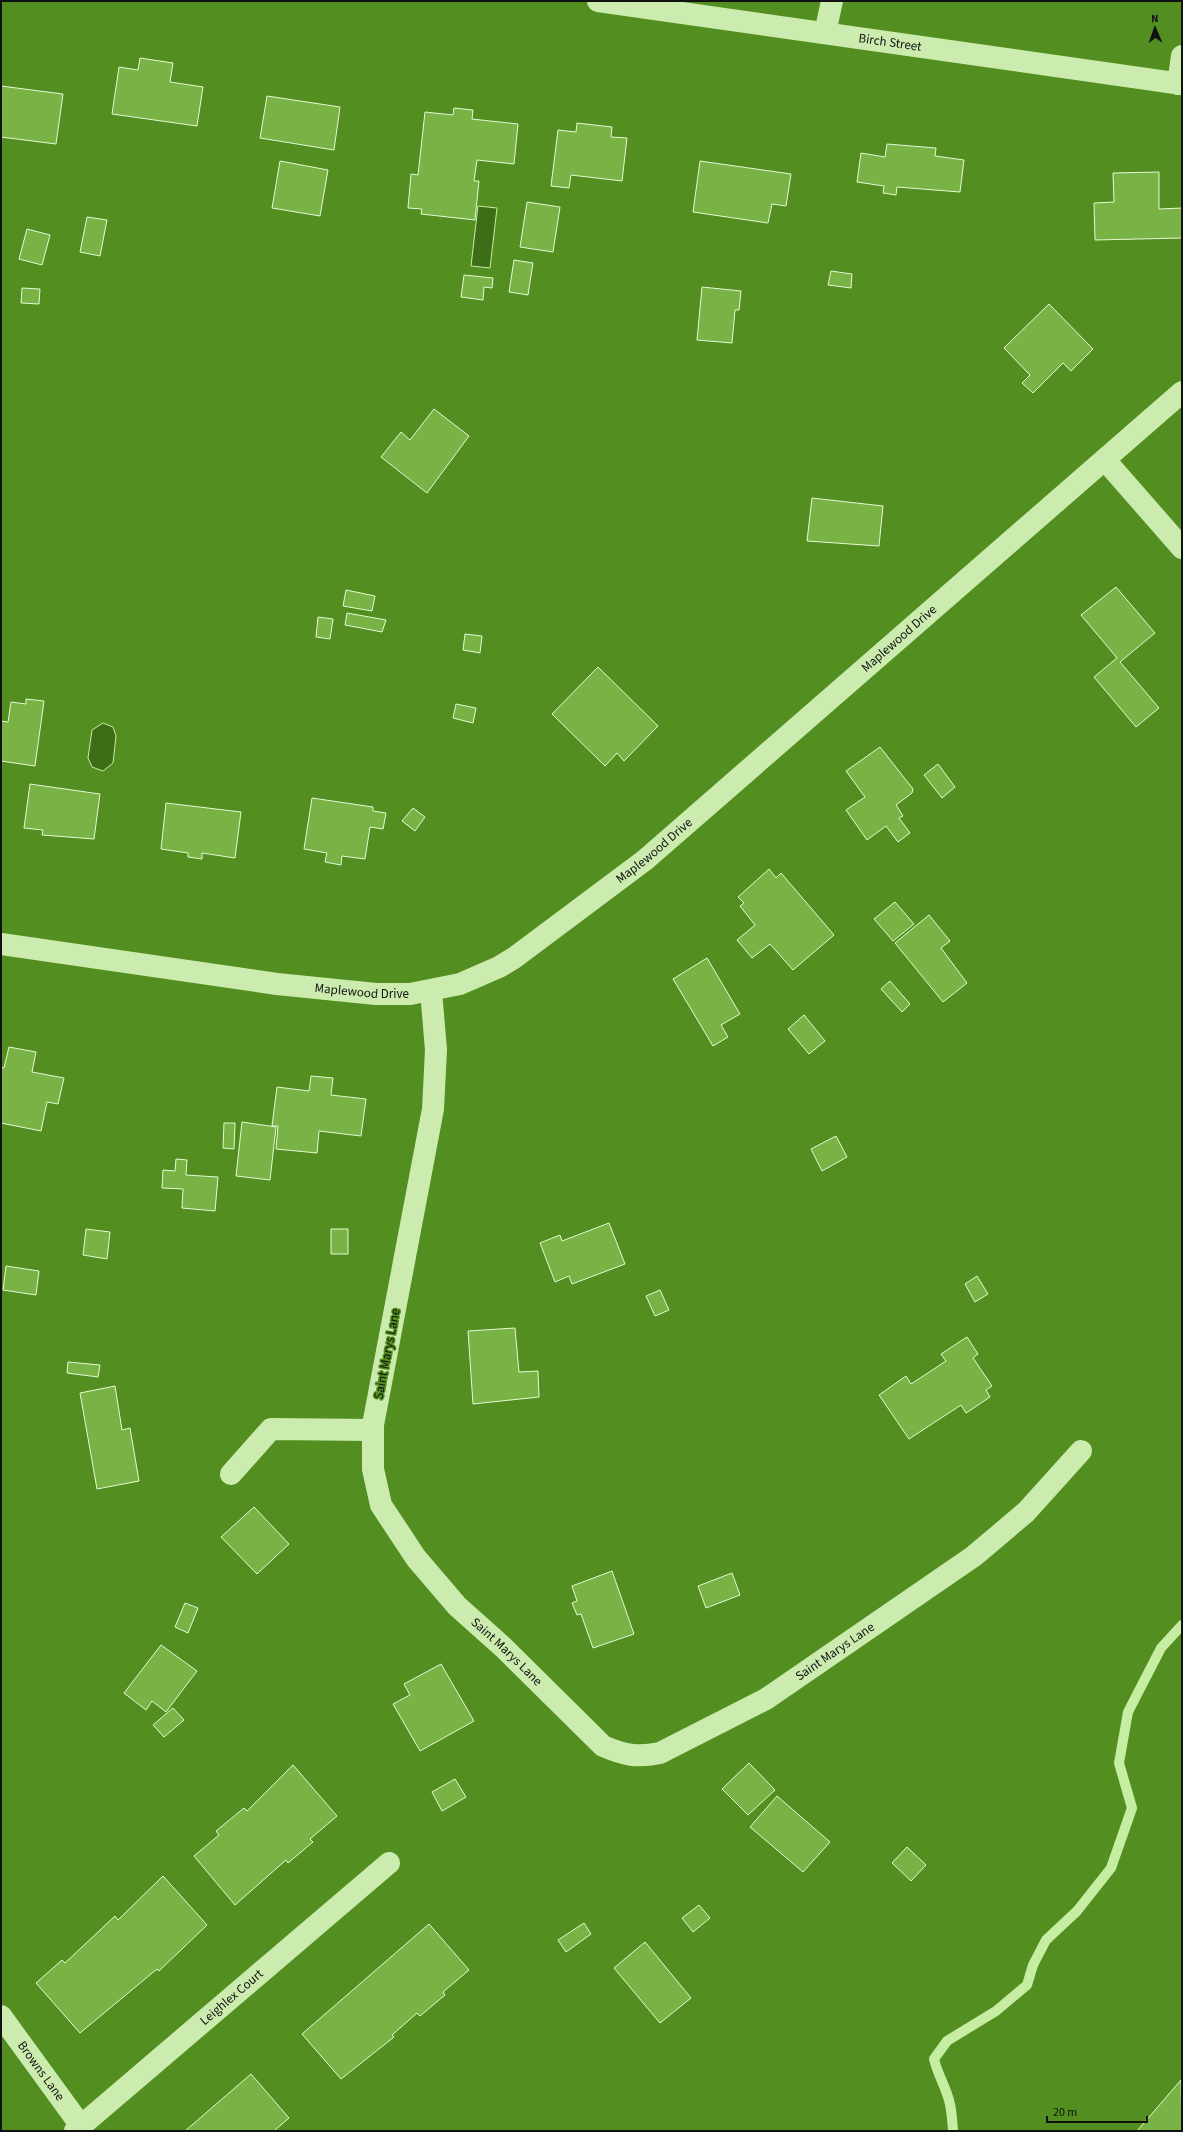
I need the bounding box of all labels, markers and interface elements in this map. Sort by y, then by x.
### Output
north arrow [1135,8,1175,48]
text: N [1151,11,1159,26]
street label: Birch Street [857,29,923,56]
street label: Maplewood Drive [858,601,941,676]
street label: Maplewood Drive [612,814,696,888]
street label: Maplewood Drive [314,979,409,1003]
street label: Saint Marys Lane [369,1307,405,1401]
street label: Saint Marys Lane [467,1614,546,1690]
street label: Saint Marys Lane [792,1618,878,1685]
street label: Leighlex Court [196,1965,268,2029]
street label: Browns Lane [13,2037,69,2105]
scale bar [1047,2098,1147,2124]
text: 20 m [1053,2104,1077,2121]

